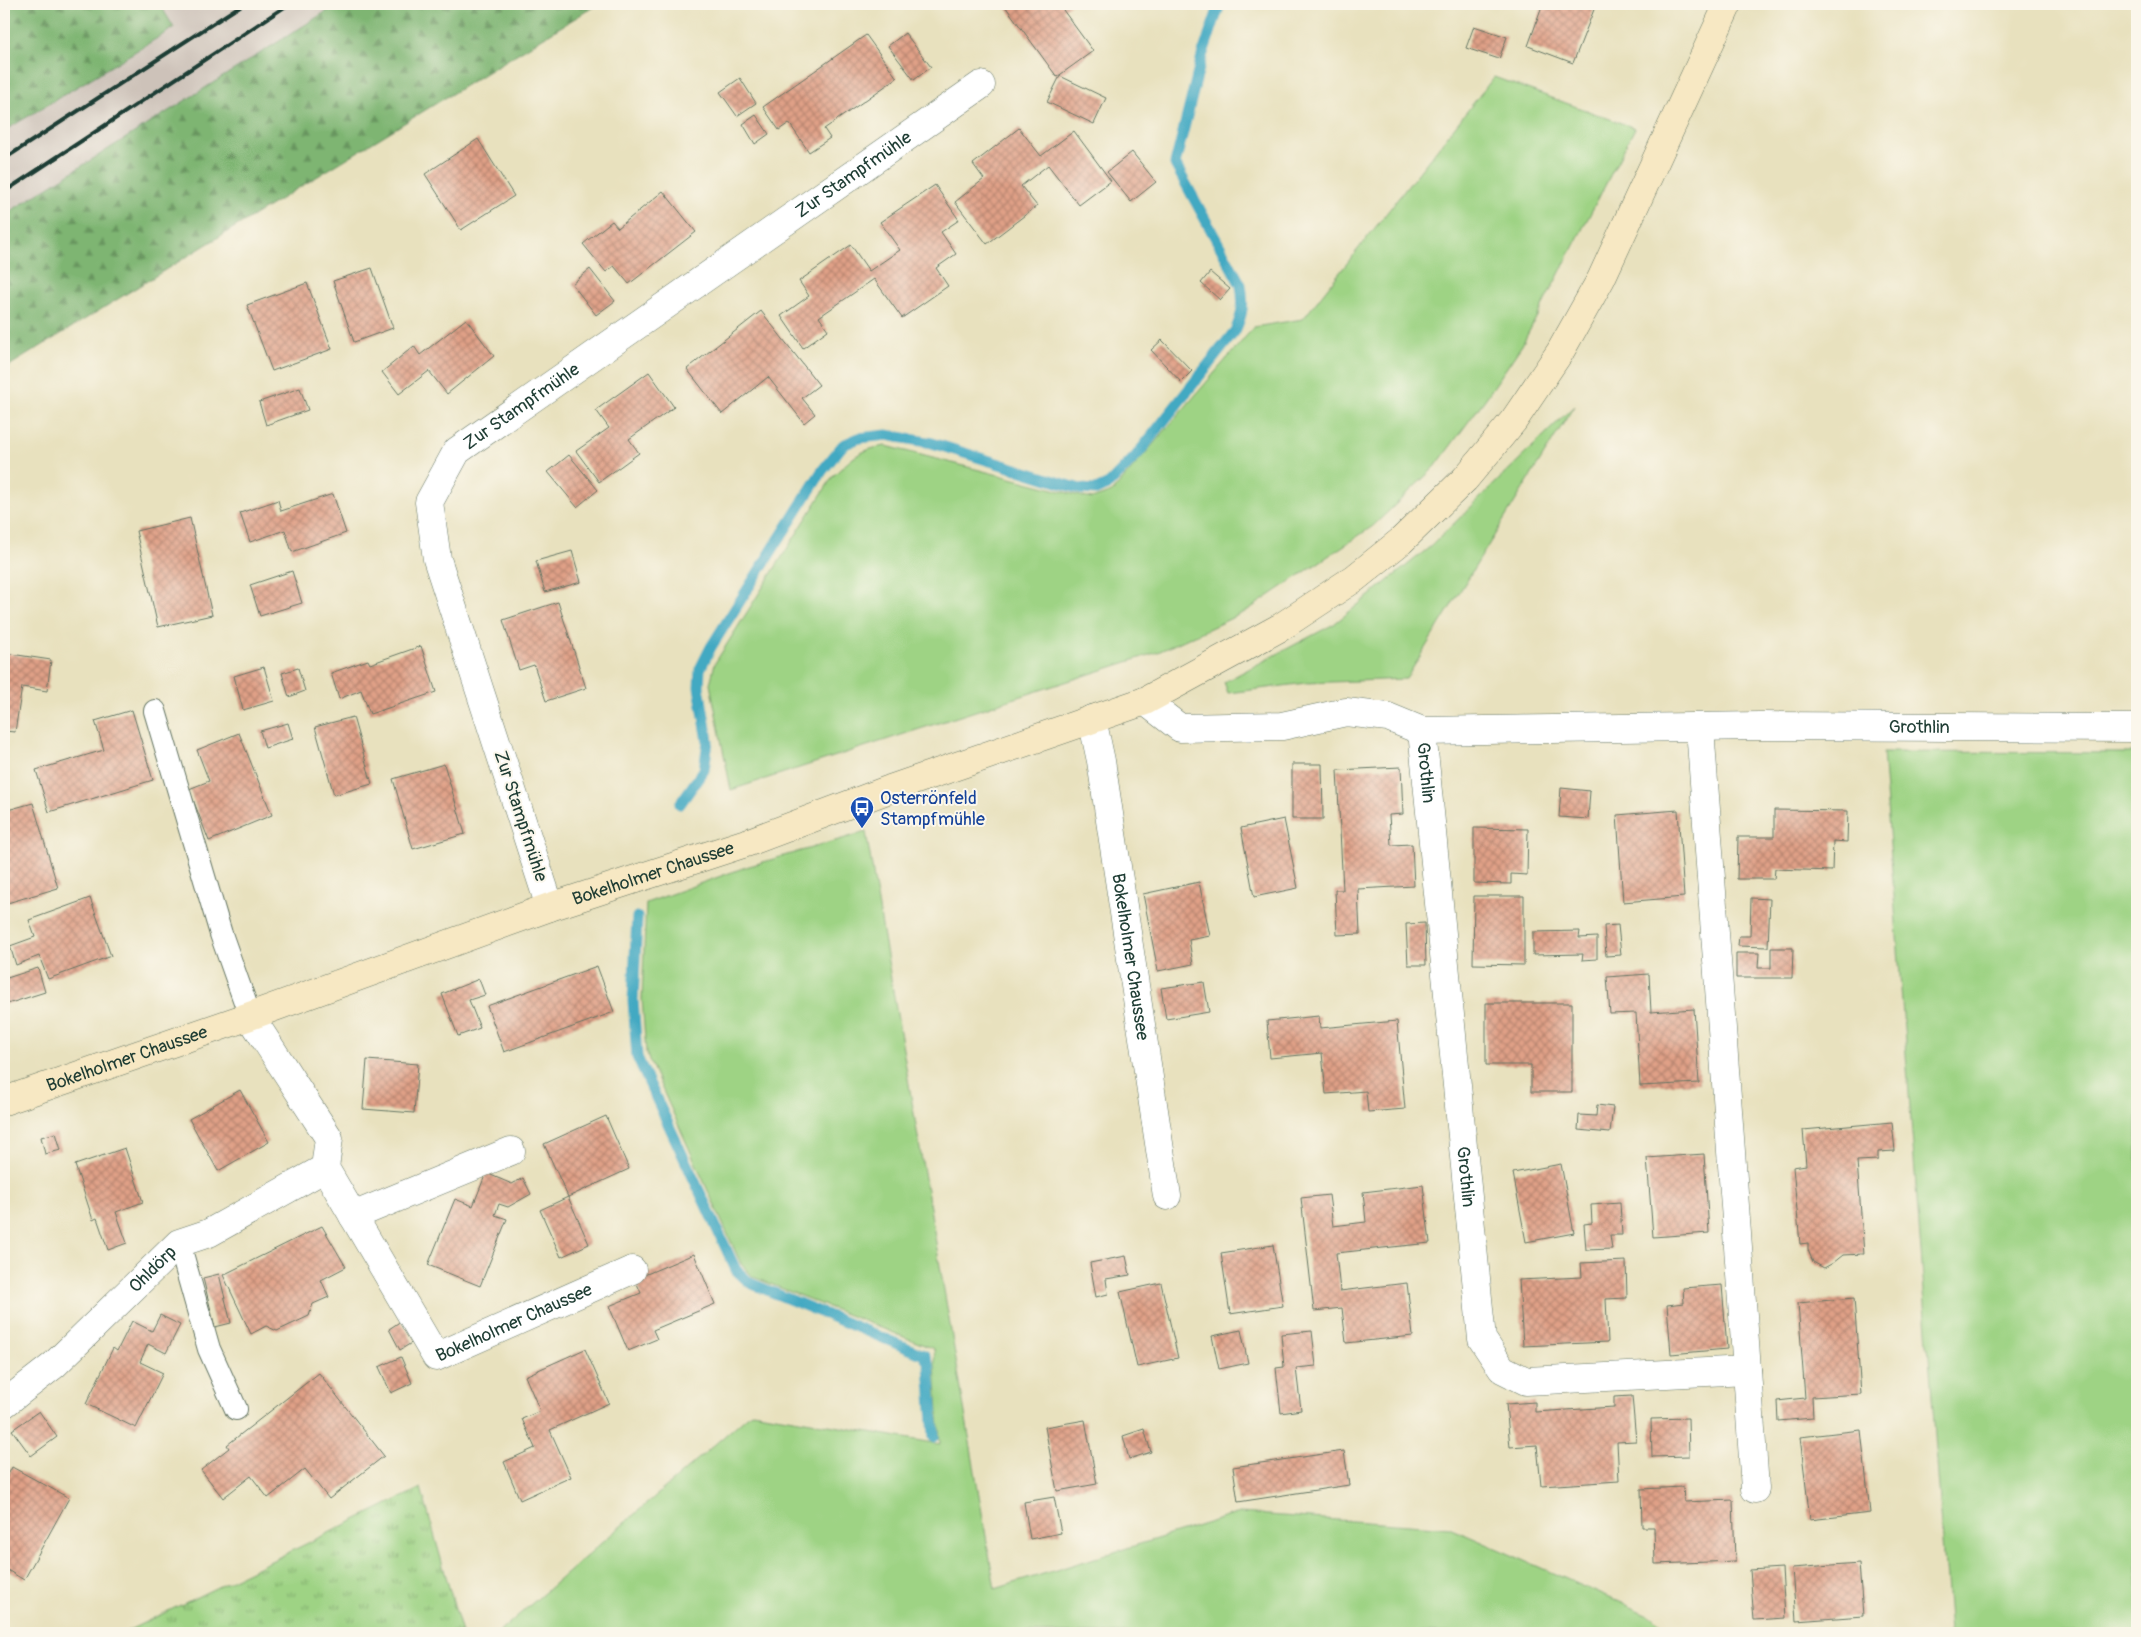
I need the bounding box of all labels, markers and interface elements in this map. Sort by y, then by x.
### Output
street label: Zur Stampfmühle [791,126,916,223]
street label: Zur Stampfmühle [459,358,584,455]
street label: Grothlin [1889,716,1950,739]
street label: Grothlin [1411,741,1440,804]
street label: Zur Stampfmühle [488,748,553,885]
place label: Osterrönfeld Stampfmühle [880,787,985,831]
bus stop icon: Osterrönfeld Stampfmühle [849,795,875,829]
street label: Bokelholmer Chaussee [570,837,737,911]
street label: Bokelholmer Chaussee [1106,872,1154,1042]
street label: Bokelholmer Chaussee [44,1021,211,1097]
street label: Grothlin [1451,1145,1480,1208]
street label: Ohldörp [124,1241,182,1298]
street label: Bokelholmer Chaussee [432,1278,596,1368]

